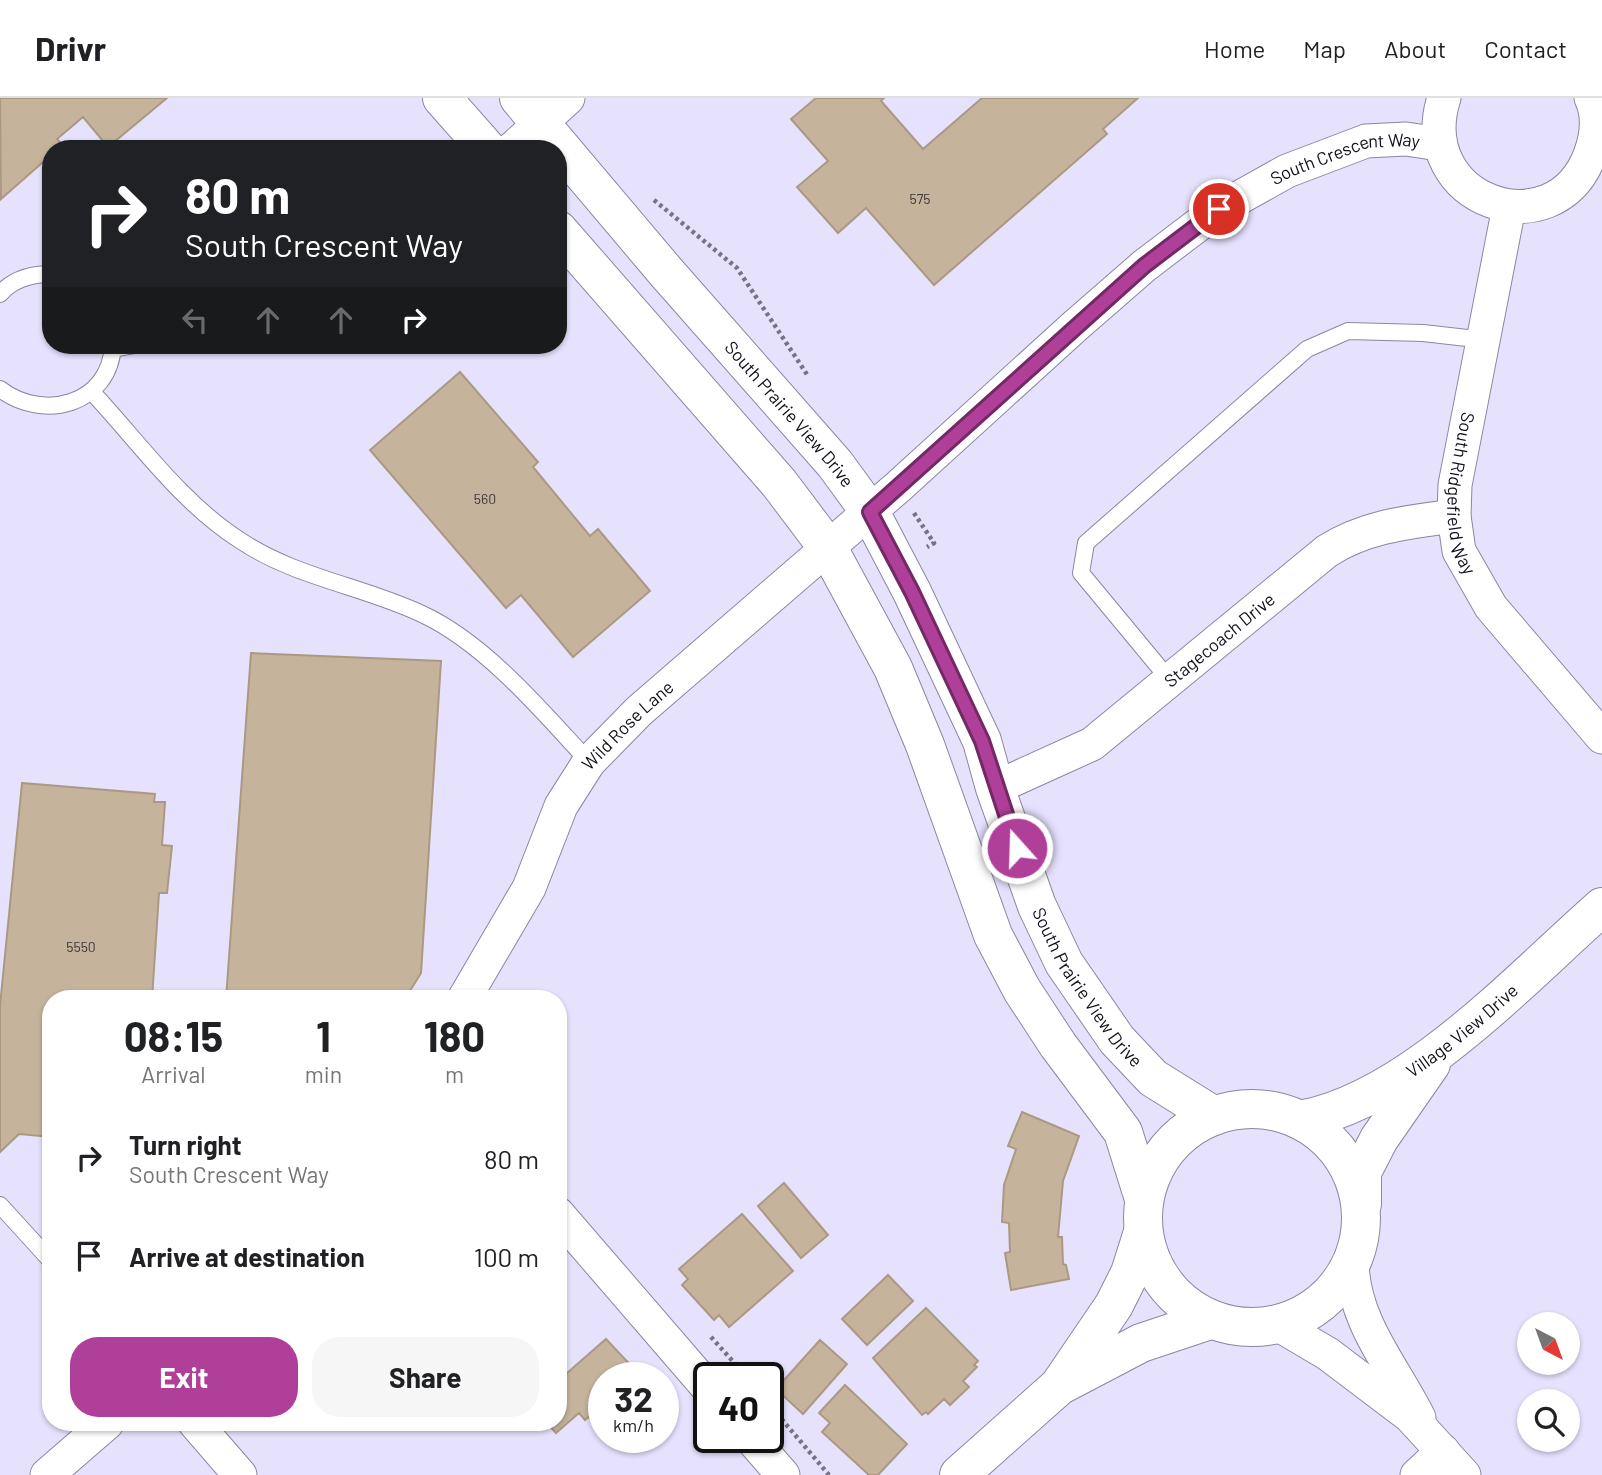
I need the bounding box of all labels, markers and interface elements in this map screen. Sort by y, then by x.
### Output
text: Drivr [35,28,106,68]
text: Home [1204,34,1265,63]
text: Map [1303,34,1346,63]
text: About [1384,34,1446,63]
text: Contact [1484,34,1567,63]
street label: South Crescent Way [1266,128,1422,189]
text: 80 m [185,165,290,224]
icon: right [70,168,161,259]
pin [1189,179,1249,239]
house number: 575 [909,190,931,207]
icon: arrive [1200,190,1238,228]
text: South Crescent Way [185,225,463,263]
icon: left [176,301,214,339]
icon: ahead [249,301,287,339]
icon: ahead [322,301,360,339]
icon: right [395,301,433,339]
street label: South Prairie View Drive [720,336,859,491]
street label: South Ridgefield Way [1443,410,1481,578]
house number: 560 [474,490,496,507]
street label: Stagecoach Drive [1159,588,1279,691]
street label: Wild Rose Lane [577,676,678,774]
position arrow [980,811,1054,885]
street label: South Prairie View Drive [1028,904,1148,1071]
house number: 5550 [66,938,96,955]
street label: Village View Drive [1402,979,1522,1082]
text: 08:15 [124,1010,223,1060]
text: 1 [316,1010,331,1060]
text: 180 [424,1010,485,1060]
text: Arrival [141,1060,206,1088]
text: min [305,1060,342,1088]
text: m [445,1060,464,1088]
text: Turn right [129,1129,242,1160]
icon: right [70,1139,108,1177]
text: 80 m [484,1143,539,1174]
text: South Crescent Way [129,1160,329,1188]
icon: arrive [70,1237,108,1275]
text: Arrive at destination [129,1241,365,1272]
text: 100 m [474,1241,539,1272]
north arrow [1517,1312,1580,1376]
map controls [1517,1312,1580,1452]
button: Exit [70,1337,298,1417]
button: Share [312,1337,539,1417]
speed limit sign: 40 [693,1362,784,1453]
text: 32 [614,1377,653,1419]
button: search [1517,1389,1580,1452]
text: km/h [613,1414,654,1436]

